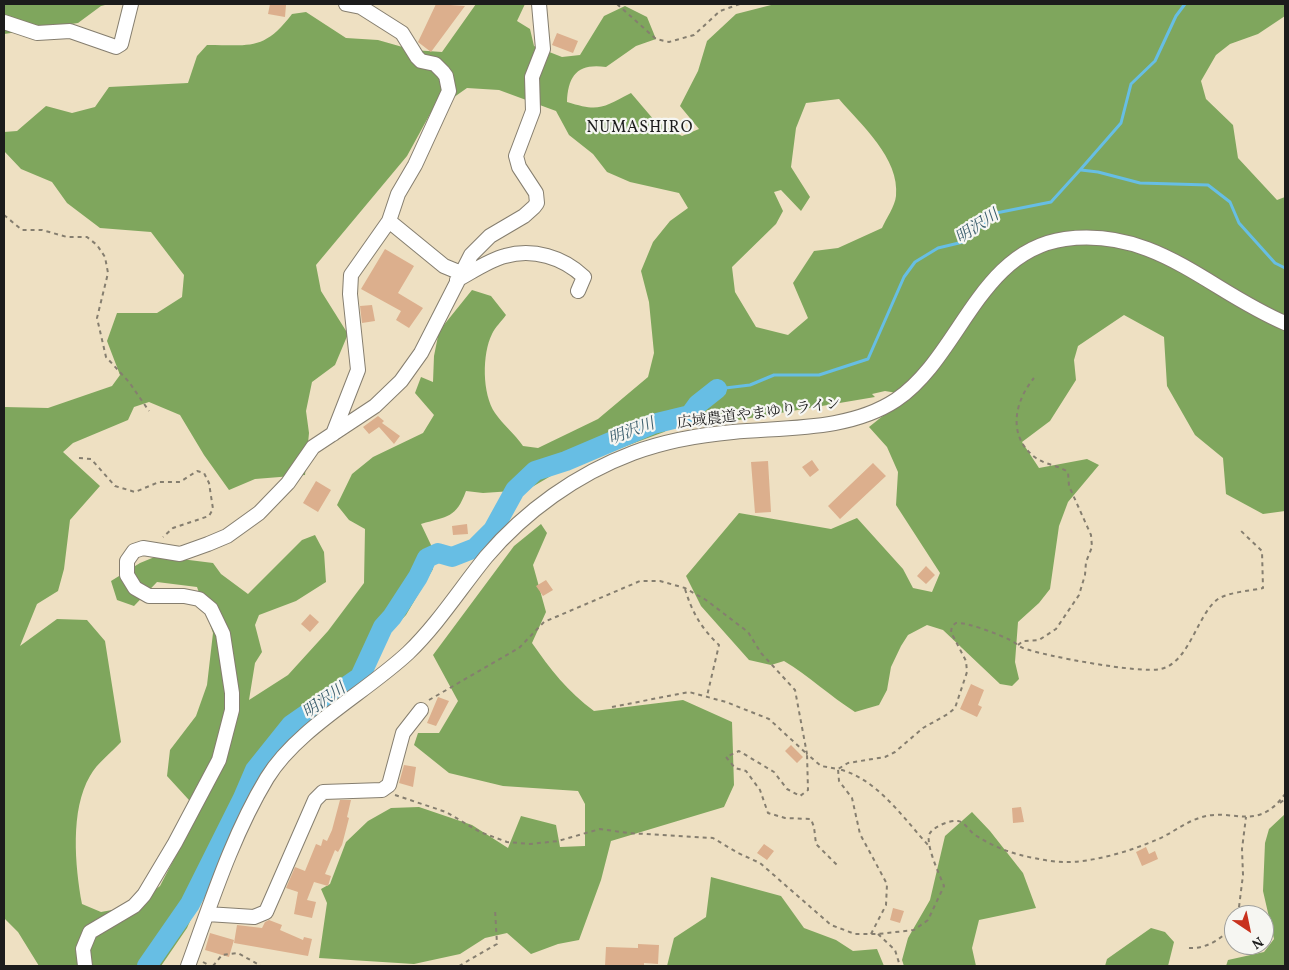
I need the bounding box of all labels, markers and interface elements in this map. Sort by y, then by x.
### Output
district label: NUMASHIRO [585,119,695,139]
water label: 明沢川 [953,207,1003,249]
street label: 広域農道やまゆりライン [676,396,842,434]
water label: 明沢川 [606,415,658,451]
water label: 明沢川 [300,680,350,724]
north arrow [1224,905,1274,955]
text: N [1248,931,1267,953]

